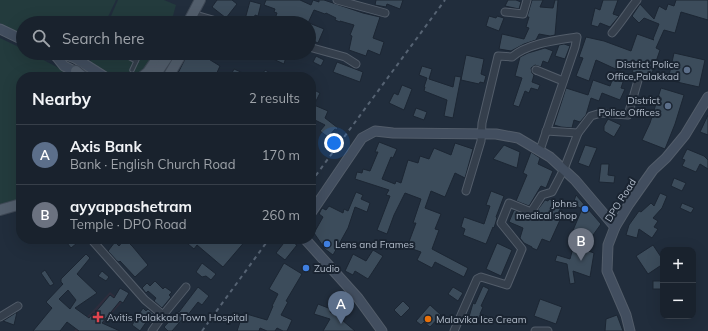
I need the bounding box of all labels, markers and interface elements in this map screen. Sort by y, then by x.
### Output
search box [16,16,316,60]
icon: search [30,27,52,49]
text: Search here [62,29,144,48]
place label: District Police Office,Palakkad [607,58,679,83]
marker: District Police Office,Palakkad [682,65,692,75]
text: Nearby [32,88,91,109]
text: 2 results [249,90,300,106]
place label: District Police Offices [598,94,660,119]
marker: District Police Offices [663,101,673,111]
your location [324,133,344,153]
text: Axis Bank [70,137,142,156]
text: A [40,147,50,163]
text: 170 m [262,147,300,163]
text: Bank · English Church Road [70,156,235,172]
street label: DPO Road [602,176,639,224]
text: ayyappashetram [70,197,192,216]
place label: johns medical shop [516,197,577,222]
marker: johns medical shop [580,204,590,214]
text: B [41,207,49,223]
text: 260 m [262,207,300,223]
text: Temple · DPO Road [70,216,186,232]
pin: B [568,228,594,261]
place label: Lens and Frames [335,238,414,251]
marker: Lens and Frames [322,239,332,249]
map controls [660,247,696,319]
button: + [660,247,696,283]
place label: Zudio [314,262,340,275]
marker: Zudio [301,263,311,273]
button: − [660,283,696,319]
pin: A [328,291,354,324]
marker: Avitis Palakkad Town Hospital [92,311,104,323]
place label: Avitis Palakkad Town Hospital [107,311,247,324]
place label: Malavika Ice Cream [436,313,527,326]
marker: Malavika Ice Cream [423,314,433,324]

